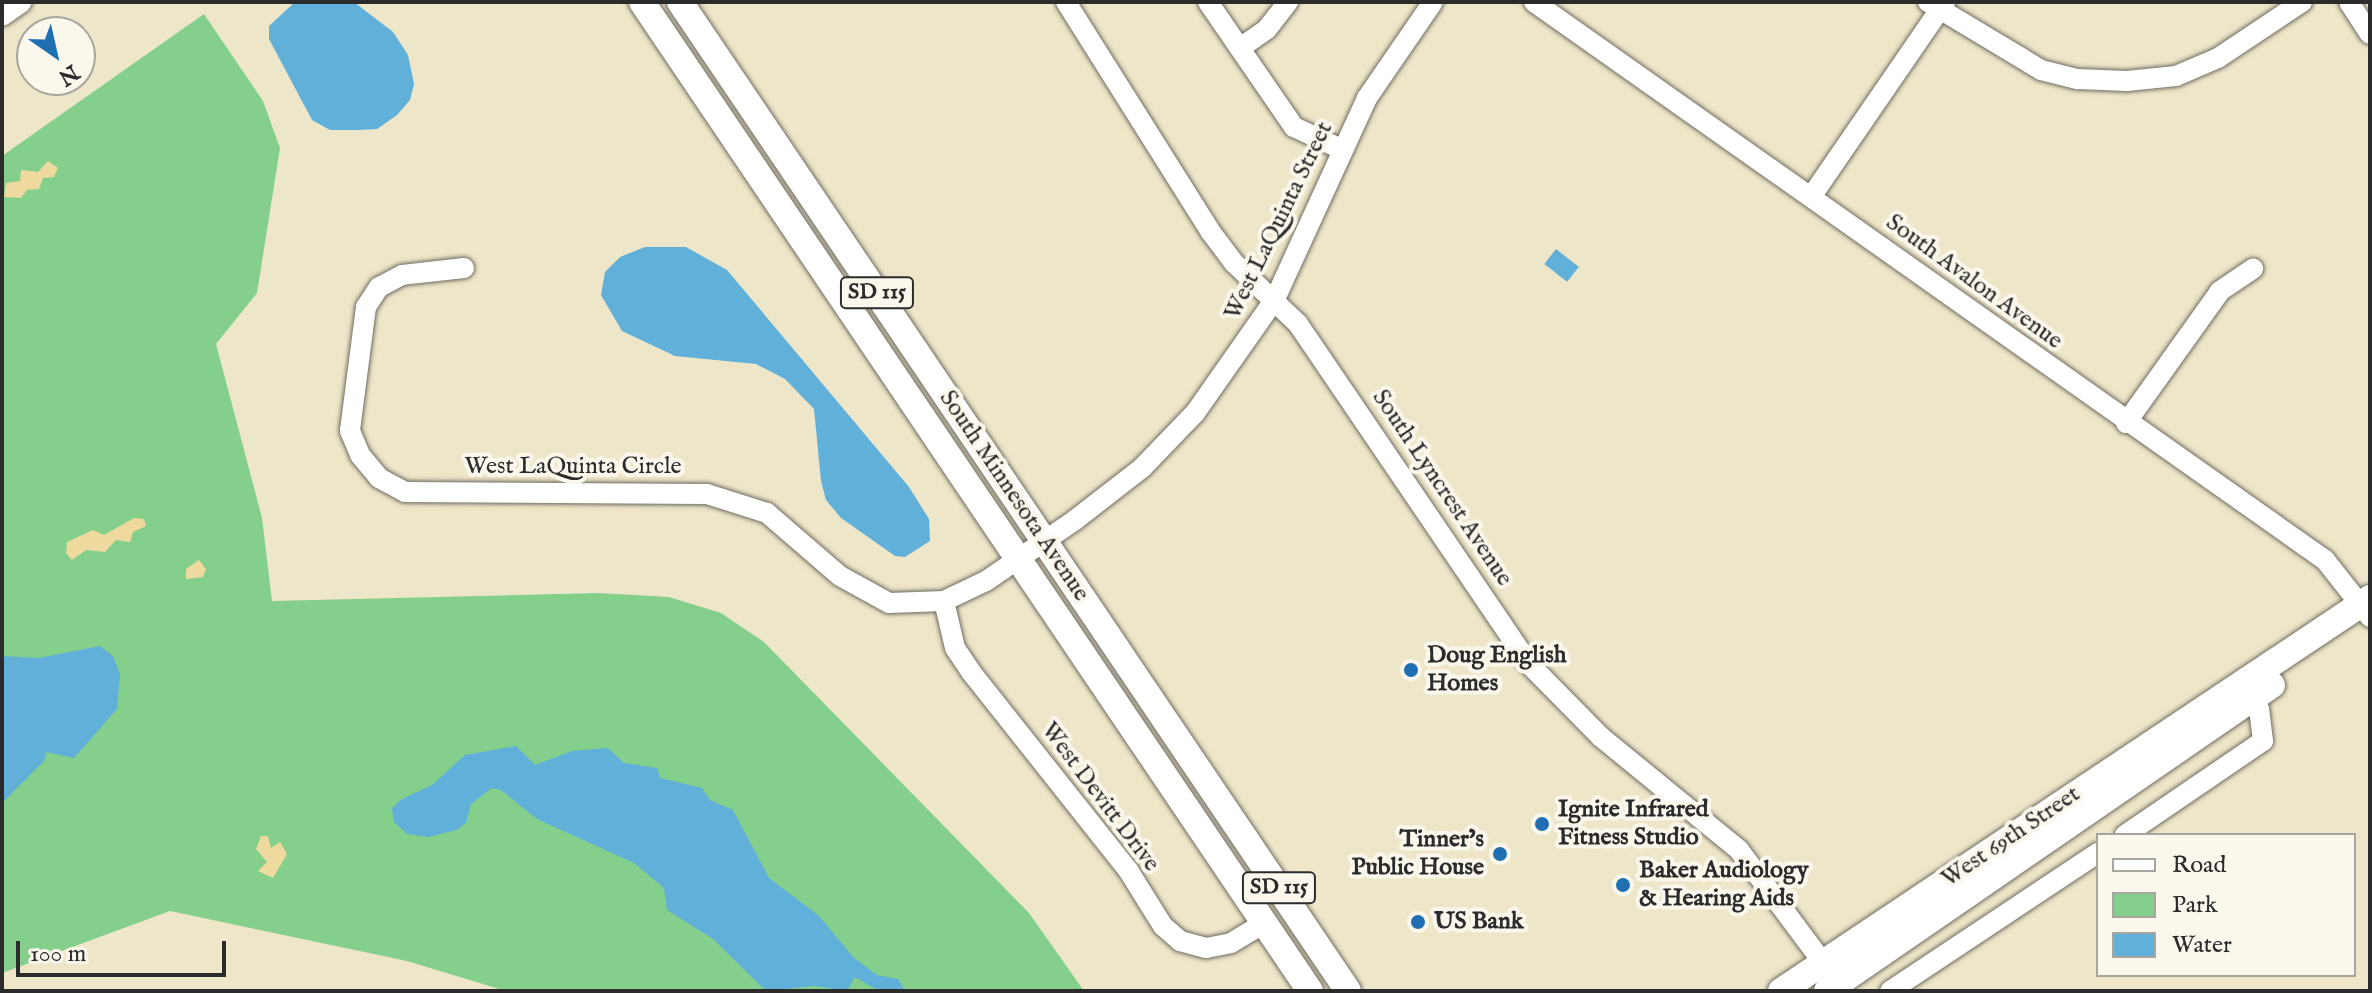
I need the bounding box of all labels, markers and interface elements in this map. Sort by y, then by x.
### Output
north arrow [16,16,96,96]
text: N [53,57,84,91]
street label: West LaQuinta Street [1219,117,1339,325]
street label: South Avalon Avenue [1880,208,2068,356]
road number: SD 115 [839,275,915,311]
street label: South Lyncrest Avenue [1366,384,1518,592]
street label: South Minnesota Avenue [933,385,1095,607]
street label: West LaQuinta Circle [464,453,682,481]
place label: Doug English Homes [1427,642,1566,698]
marker: Doug English Homes [1402,661,1420,679]
street label: West Devitt Drive [1034,717,1166,877]
street label: West 69th Street [1936,780,2086,894]
place label: Ignite Infrared Fitness Studio [1558,796,1709,852]
marker: Ignite Infrared Fitness Studio [1533,815,1551,833]
place label: Tinner’s Public House [1352,826,1484,882]
legend [2096,833,2356,977]
marker: Tinner’s Public House [1491,845,1509,863]
text: Road [2172,850,2226,881]
place label: Baker Audiology & Hearing Aids [1639,857,1809,913]
road number: SD 115 [1241,870,1317,906]
marker: Baker Audiology & Hearing Aids [1614,876,1632,894]
text: Park [2172,890,2218,921]
place label: US Bank [1434,908,1524,936]
marker: US Bank [1409,913,1427,931]
scale bar [20,925,230,975]
text: Water [2172,930,2232,961]
text: 100 m [30,939,86,970]

